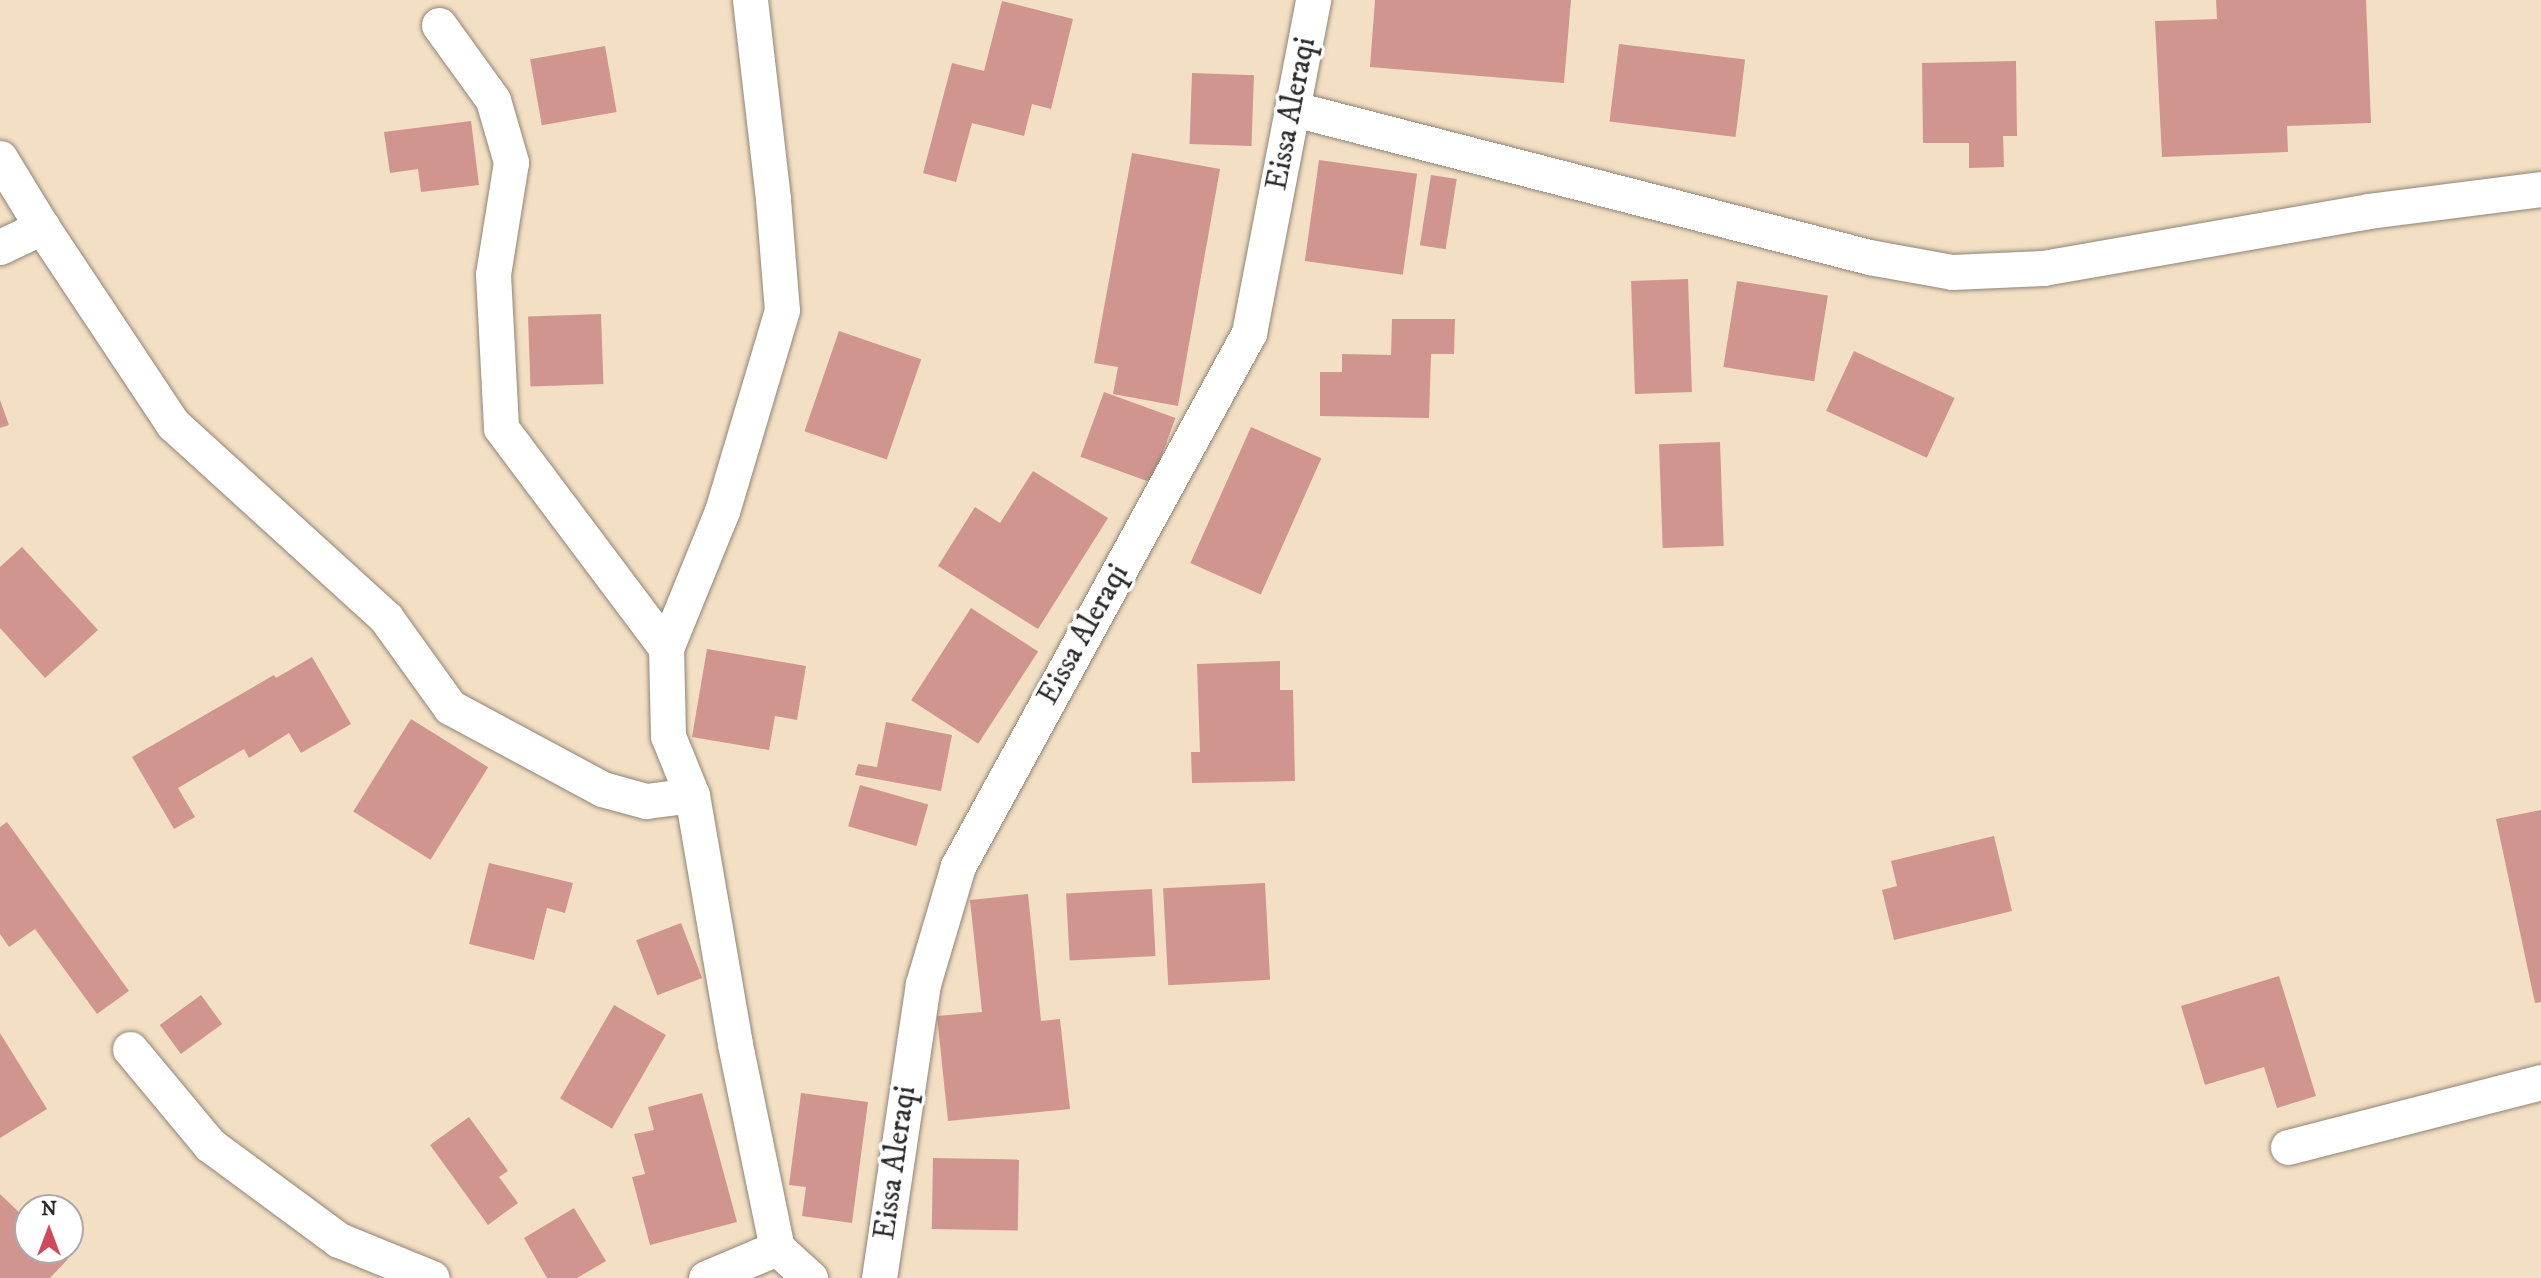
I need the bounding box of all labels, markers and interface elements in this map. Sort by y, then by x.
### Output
street label: Eissa Aleraqi [1260,34,1324,194]
street label: Eissa Aleraqi [1031,558,1137,712]
street label: Eissa Aleraqi [867,1084,925,1242]
north arrow [14,1194,84,1264]
text: N [41,1198,57,1221]

